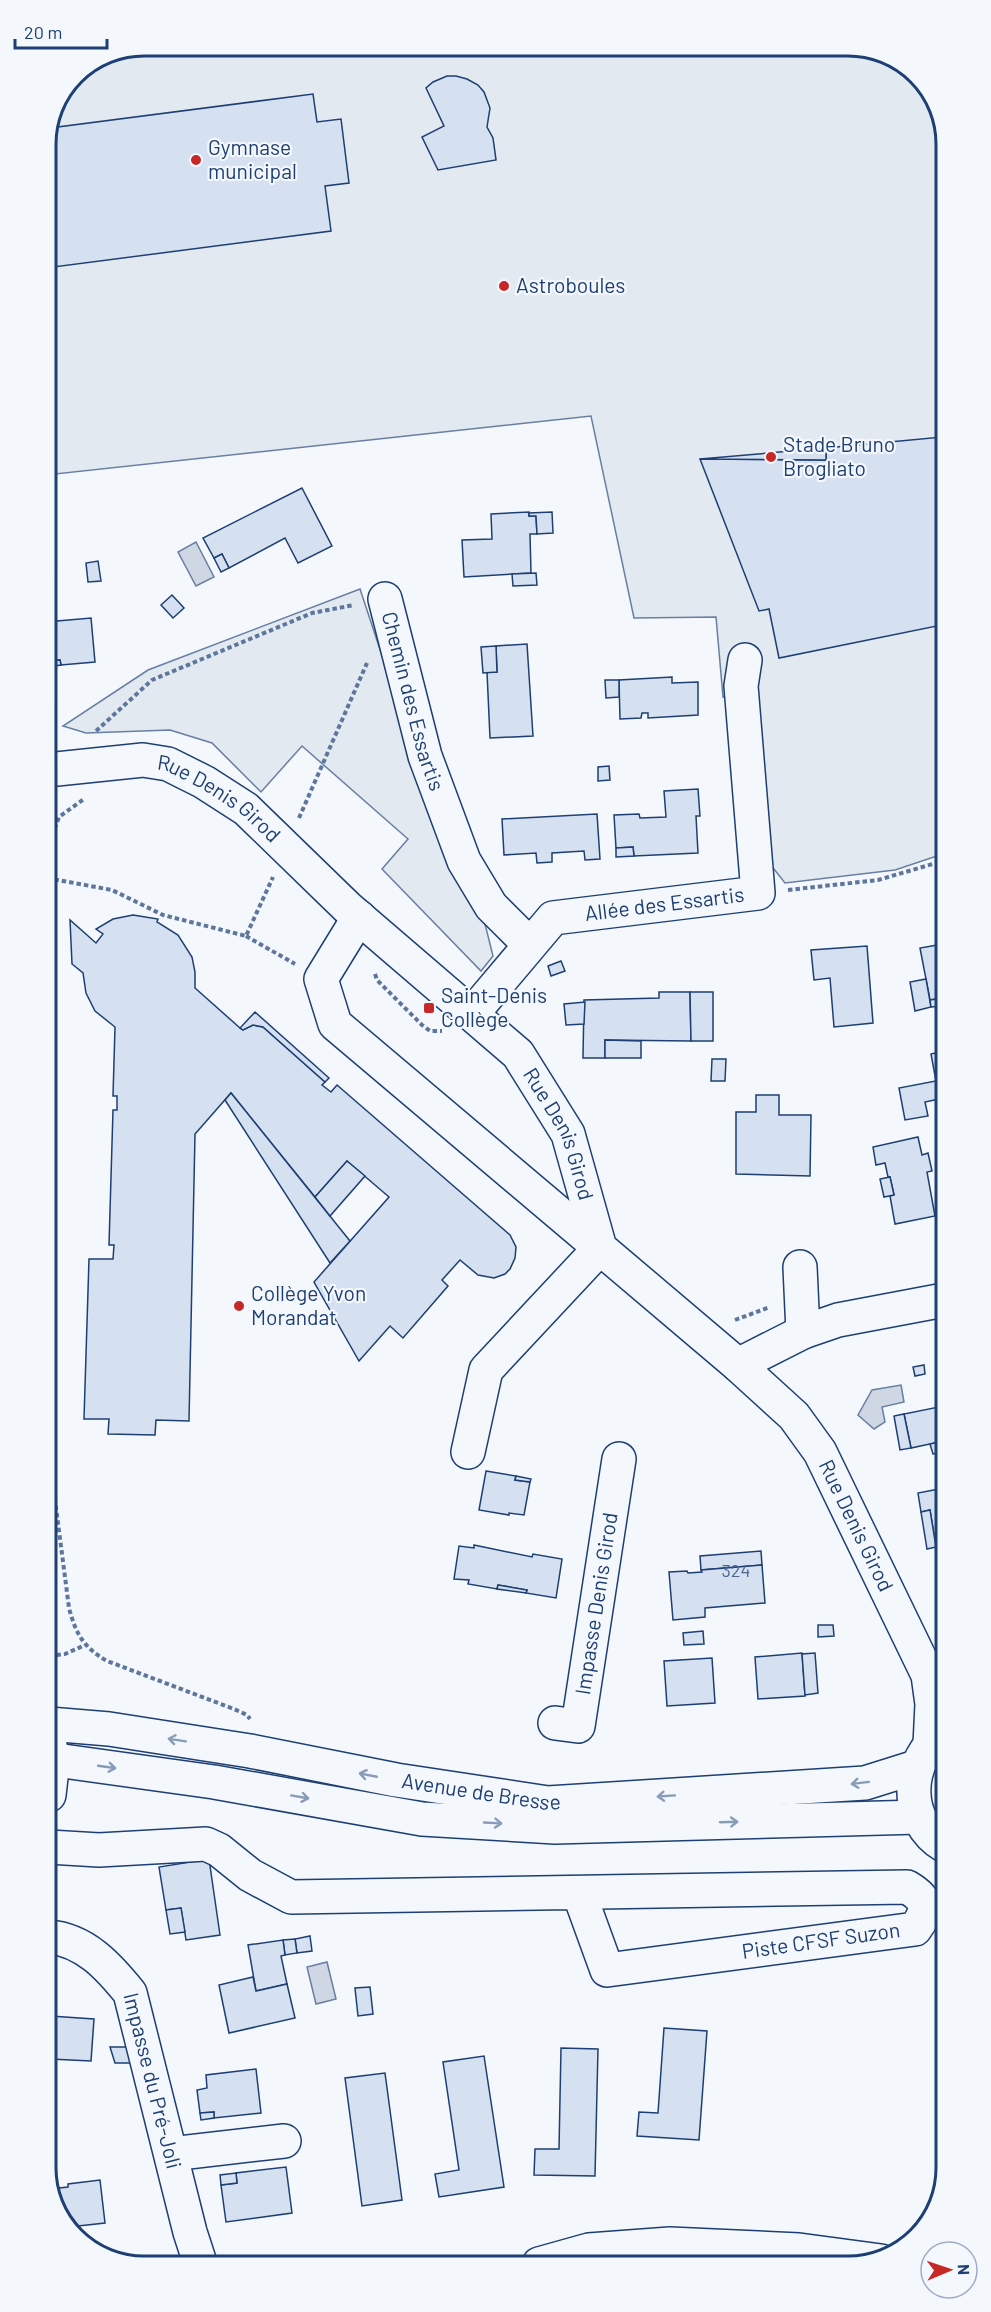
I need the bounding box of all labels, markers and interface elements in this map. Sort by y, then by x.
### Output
scale bar [15,12,106,50]
text: 20 m [24,21,62,43]
place label: Gymnase municipal [208,134,297,183]
marker: Gymnase municipal [189,153,203,167]
place label: Astroboules [516,272,625,297]
marker: Astroboules [497,279,511,293]
place label: Stade Bruno Brogliato [783,431,895,480]
marker: Stade Bruno Brogliato [764,450,778,464]
street label: Chemin des Essartis [378,609,451,794]
street label: Rue Denis Girod [156,749,286,847]
street label: Allée des Essartis [583,881,745,925]
place label: Saint-Denis Collège [441,982,547,1031]
marker: Saint-Denis Collège [422,1001,436,1015]
street label: Rue Denis Girod [519,1063,600,1203]
place label: Collège Yvon Morandat [251,1280,366,1329]
marker: Collège Yvon Morandat [232,1299,246,1313]
street label: Rue Denis Girod [815,1455,900,1595]
street label: Impasse Denis Girod [569,1510,622,1696]
house number: 324 [722,1559,750,1581]
one-way arrow [167,1734,187,1745]
one-way arrow [97,1762,116,1773]
street label: Avenue de Bresse [400,1767,562,1814]
one-way arrow [359,1769,379,1780]
one-way arrow [851,1778,871,1789]
one-way arrow [656,1790,676,1801]
one-way arrow [289,1792,309,1803]
one-way arrow [719,1816,739,1827]
one-way arrow [482,1818,502,1829]
street label: Piste CFSF Suzon [740,1916,901,1963]
street label: Impasse du Pré-Joli [119,1990,188,2171]
north arrow [919,2240,979,2300]
text: N [955,2264,974,2275]

